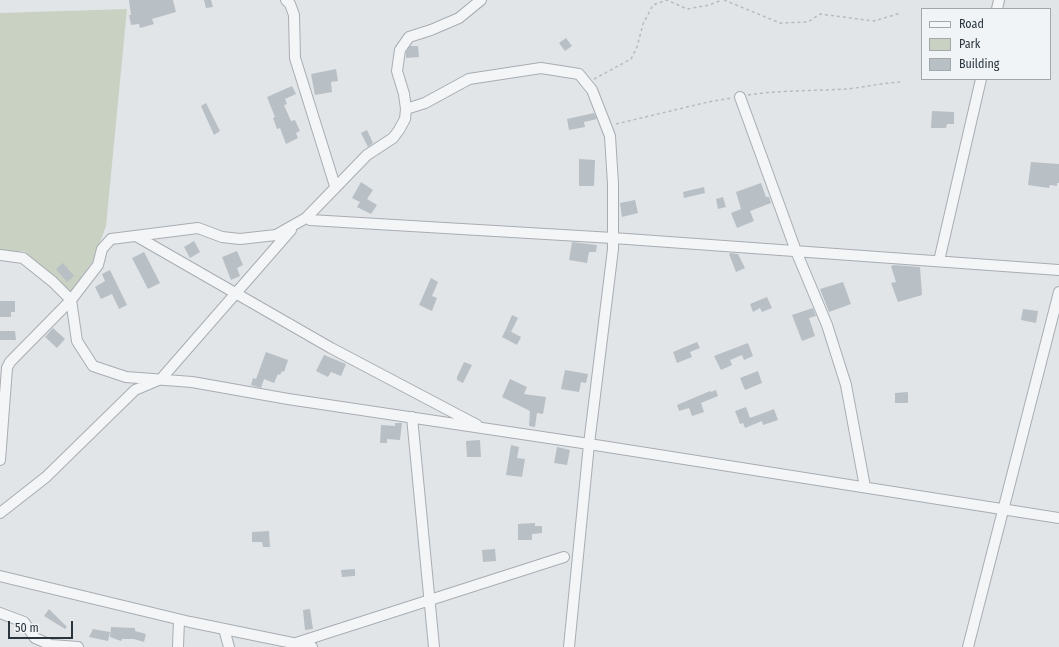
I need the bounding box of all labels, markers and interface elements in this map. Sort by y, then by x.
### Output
legend [921,8,1051,80]
text: Road [959,17,984,31]
text: Park [959,37,980,51]
text: Building [959,57,999,71]
scale bar [10,613,75,639]
text: 50 m [15,621,39,635]

